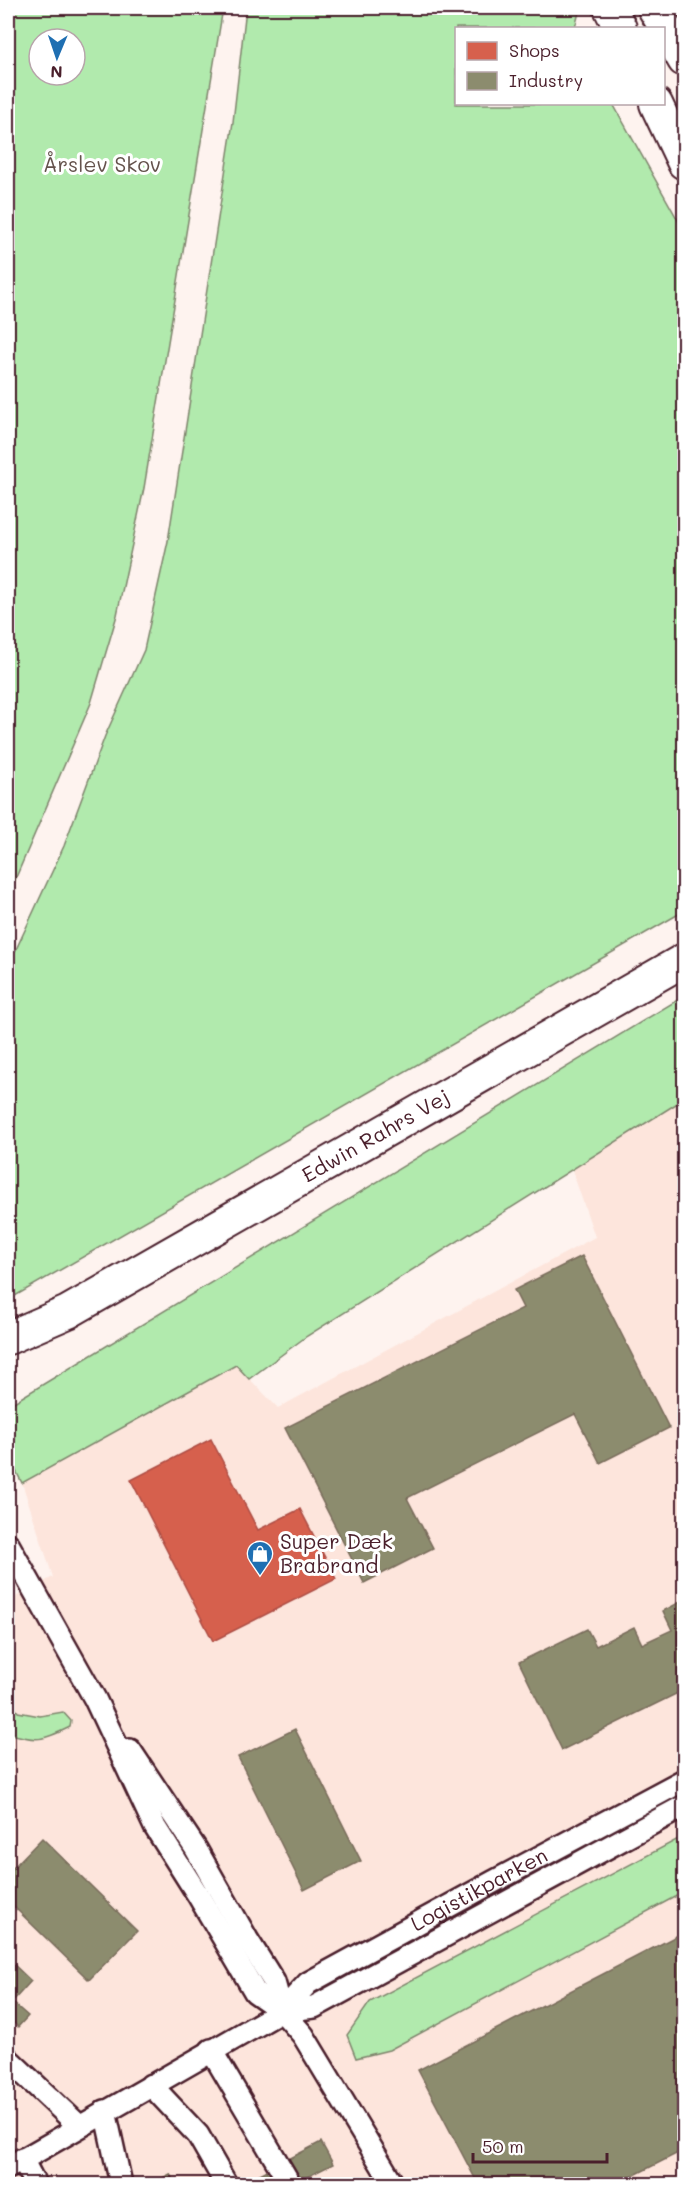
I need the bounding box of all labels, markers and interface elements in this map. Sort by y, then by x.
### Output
north arrow [27,27,87,87]
legend [455,27,665,105]
text: Shops [509,38,560,62]
text: N [50,62,63,83]
text: Industry [509,68,583,92]
park label: Årslev Skov [43,150,161,177]
street label: Edwin Rahrs Vej [296,1082,454,1188]
place label: Super Dæk Brabrand [280,1527,393,1578]
shop icon: Super Dæk Brabrand [245,1539,275,1577]
street label: Logistikparken [405,1840,552,1936]
scale bar [473,2126,606,2164]
text: 50 m [482,2134,524,2158]

